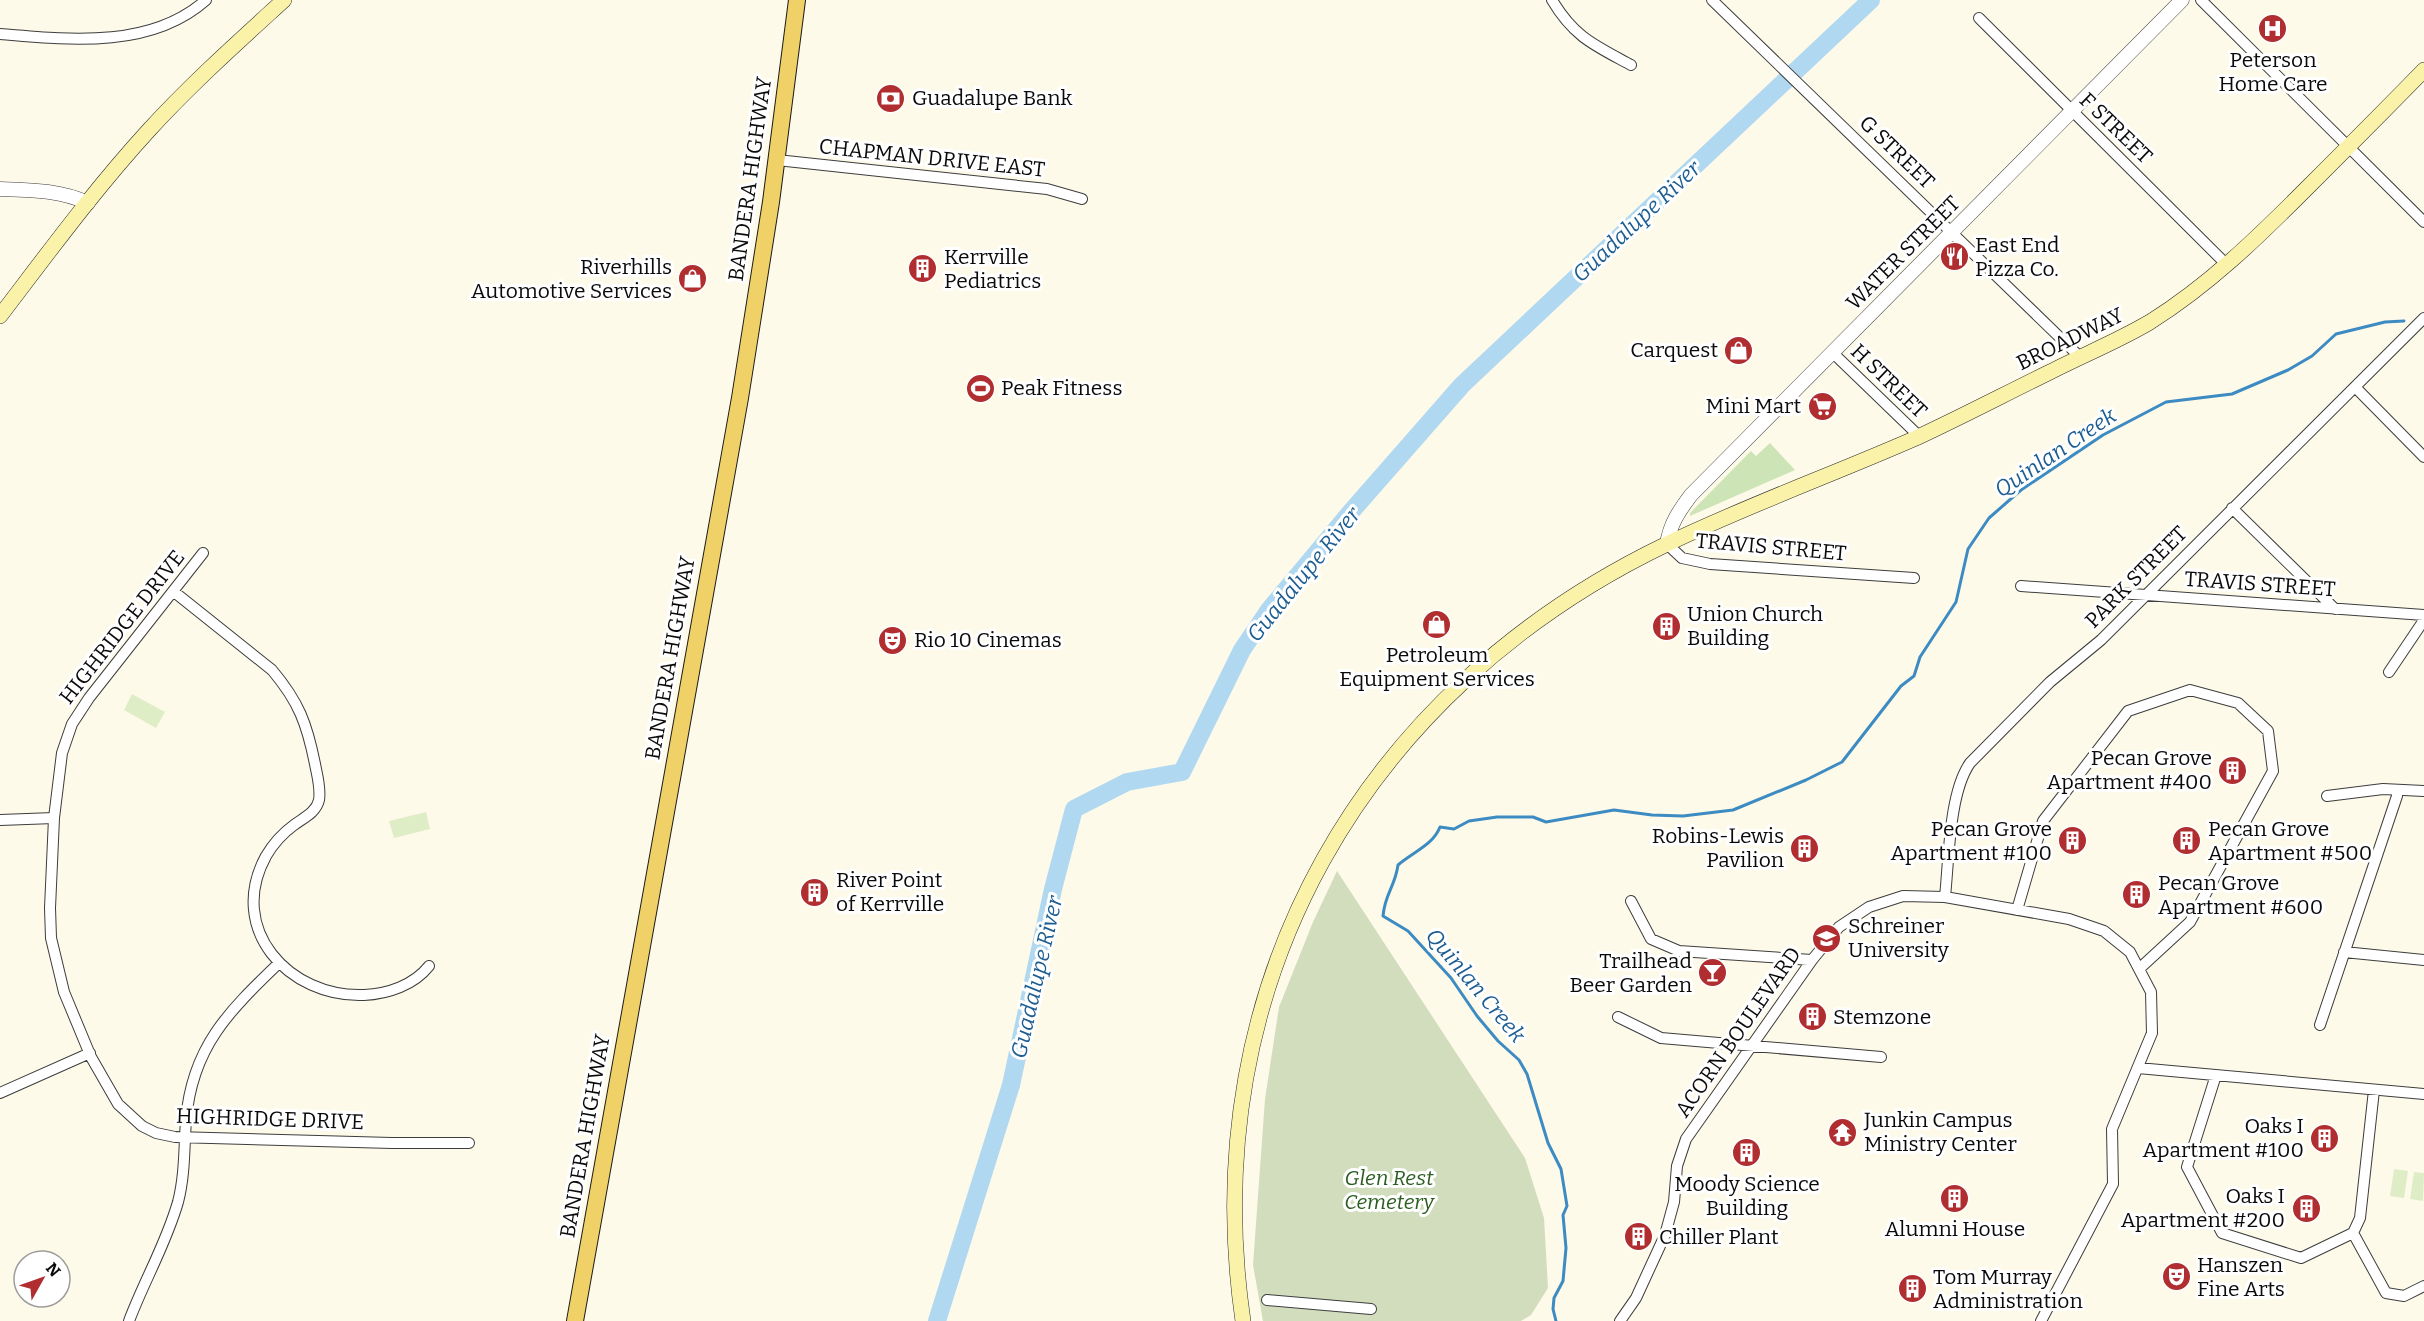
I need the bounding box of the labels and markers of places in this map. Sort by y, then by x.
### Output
hospital icon: Peterson Home Care [2257,13,2289,45]
place label: Peterson Home Care [2218,47,2328,97]
bank icon: Guadalupe Bank [875,82,907,114]
place label: Guadalupe Bank [912,85,1072,111]
place label: East End Pizza Co. [1975,232,2060,282]
restaurant icon: East End Pizza Co. [1938,241,1970,273]
place label: Kerrville Pediatrics [944,244,1041,294]
building icon: Kerrville Pediatrics [907,253,939,285]
place label: Riverhills Automotive Services [471,254,672,304]
shop icon: Riverhills Automotive Services [677,263,709,295]
shop icon: Carquest [1723,334,1755,366]
place label: Carquest [1630,337,1718,363]
sports icon: Peak Fitness [964,372,996,404]
place label: Peak Fitness [1001,375,1122,401]
supermarket icon: Mini Mart [1806,390,1838,422]
place label: Mini Mart [1706,393,1801,419]
place label: Union Church Building [1687,601,1823,651]
shop icon: Petroleum Equipment Services [1421,608,1453,640]
building icon: Union Church Building [1650,610,1682,642]
theatre icon: Rio 10 Cinemas [877,624,909,656]
place label: Rio 10 Cinemas [914,627,1062,653]
place label: Petroleum Equipment Services [1339,642,1535,692]
place label: Pecan Grove Apartment #400 [2047,745,2212,795]
building icon: Pecan Grove Apartment #400 [2217,754,2249,786]
place label: Pecan Grove Apartment #100 [1891,816,2052,866]
place label: Pecan Grove Apartment #500 [2208,816,2372,866]
place label: Robins-Lewis Pavilion [1652,823,1784,873]
building icon: Pecan Grove Apartment #100 [2057,825,2089,857]
building icon: Pecan Grove Apartment #500 [2171,825,2203,857]
building icon: Robins-Lewis Pavilion [1789,832,1821,864]
place label: River Point of Kerrville [836,867,944,917]
place label: Pecan Grove Apartment #600 [2158,870,2323,920]
building icon: River Point of Kerrville [799,876,831,908]
building icon: Pecan Grove Apartment #600 [2121,879,2153,911]
place label: Schreiner University [1848,913,1950,963]
school or university icon: Schreiner University [1811,922,1843,954]
place label: Trailhead Beer Garden [1570,948,1692,998]
bar icon: Trailhead Beer Garden [1697,957,1729,989]
building icon: Stemzone [1796,1001,1828,1033]
place label: Stemzone [1833,1004,1931,1030]
place label: Junkin Campus Ministry Center [1863,1107,2017,1157]
place label: Oaks I Apartment #100 [2143,1113,2304,1163]
temple icon: Junkin Campus Ministry Center [1827,1116,1859,1148]
building icon: Oaks I Apartment #100 [2309,1122,2341,1154]
building icon: Moody Science Building [1731,1137,1763,1169]
place label: Moody Science Building [1674,1171,1820,1221]
building icon: Alumni House [1939,1182,1971,1214]
place label: Oaks I Apartment #200 [2121,1183,2285,1233]
building icon: Oaks I Apartment #200 [2290,1192,2322,1224]
place label: Alumni House [1885,1216,2025,1242]
building icon: Chiller Plant [1622,1221,1654,1253]
place label: Chiller Plant [1659,1224,1779,1250]
place label: Hanszen Fine Arts [2197,1252,2285,1302]
theatre icon: Hanszen Fine Arts [2160,1261,2192,1293]
place label: Tom Murray Administration [1933,1264,2083,1314]
building icon: Tom Murray Administration [1896,1273,1928,1305]

